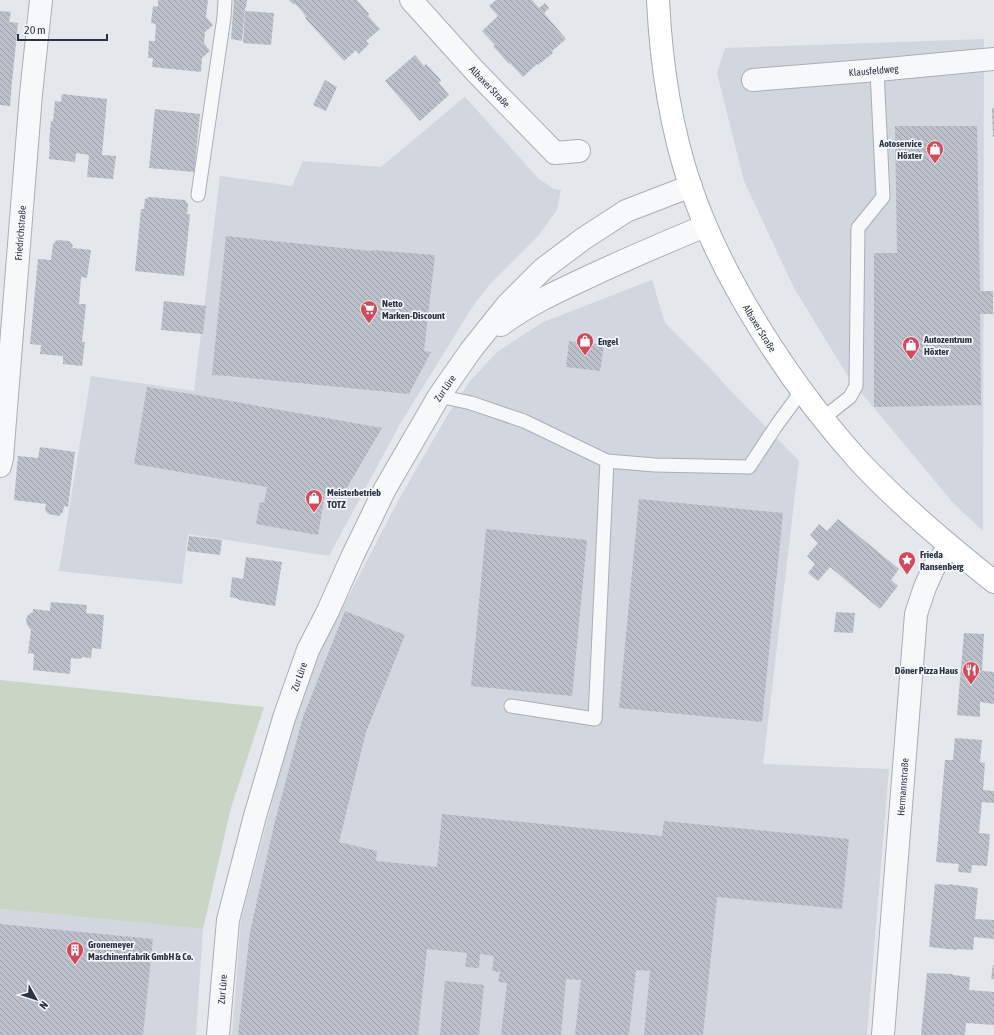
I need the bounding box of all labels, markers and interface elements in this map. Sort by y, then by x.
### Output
scale bar [18,16,107,42]
text: 20 m [24,23,46,37]
street label: Klausfeldweg [848,62,900,78]
street label: Albaxer Straße [467,63,513,110]
place label: Aotoservice Höxter [878,138,923,161]
shop icon: Aotoservice Höxter [925,139,945,164]
street label: Friedrichstraße [12,205,28,261]
place label: Netto Marken-Discount [382,298,445,321]
supermarket icon: Netto Marken-Discount [359,299,379,324]
street label: Albaxer Straße [741,303,779,354]
shop icon: Engel [575,331,595,356]
place label: Autozentrum Höxter [923,334,972,357]
shop icon: Autozentrum Höxter [901,335,921,360]
place label: Engel [598,336,619,347]
street label: Zur Lüre [432,372,458,403]
place label: Meisterbetrieb TOTZ [327,487,381,510]
shop icon: Meisterbetrieb TOTZ [304,488,324,513]
place label: Frieda Ransenberg [920,549,964,572]
place icon: Frieda Ransenberg [897,550,917,575]
street label: Zur Lüre [288,660,309,693]
restaurant icon: Döner Pizza Haus [961,660,981,685]
place label: Döner Pizza Haus [895,665,958,676]
street label: Hermannstraße [895,757,910,816]
place label: Gronemeyer Maschinenfabrik GmbH & Co. [88,939,193,962]
building icon: Gronemeyer Maschinenfabrik GmbH & Co. [65,940,85,965]
street label: Zur Lüre [215,973,229,1005]
north arrow [16,979,56,1019]
text: N [37,999,50,1012]

